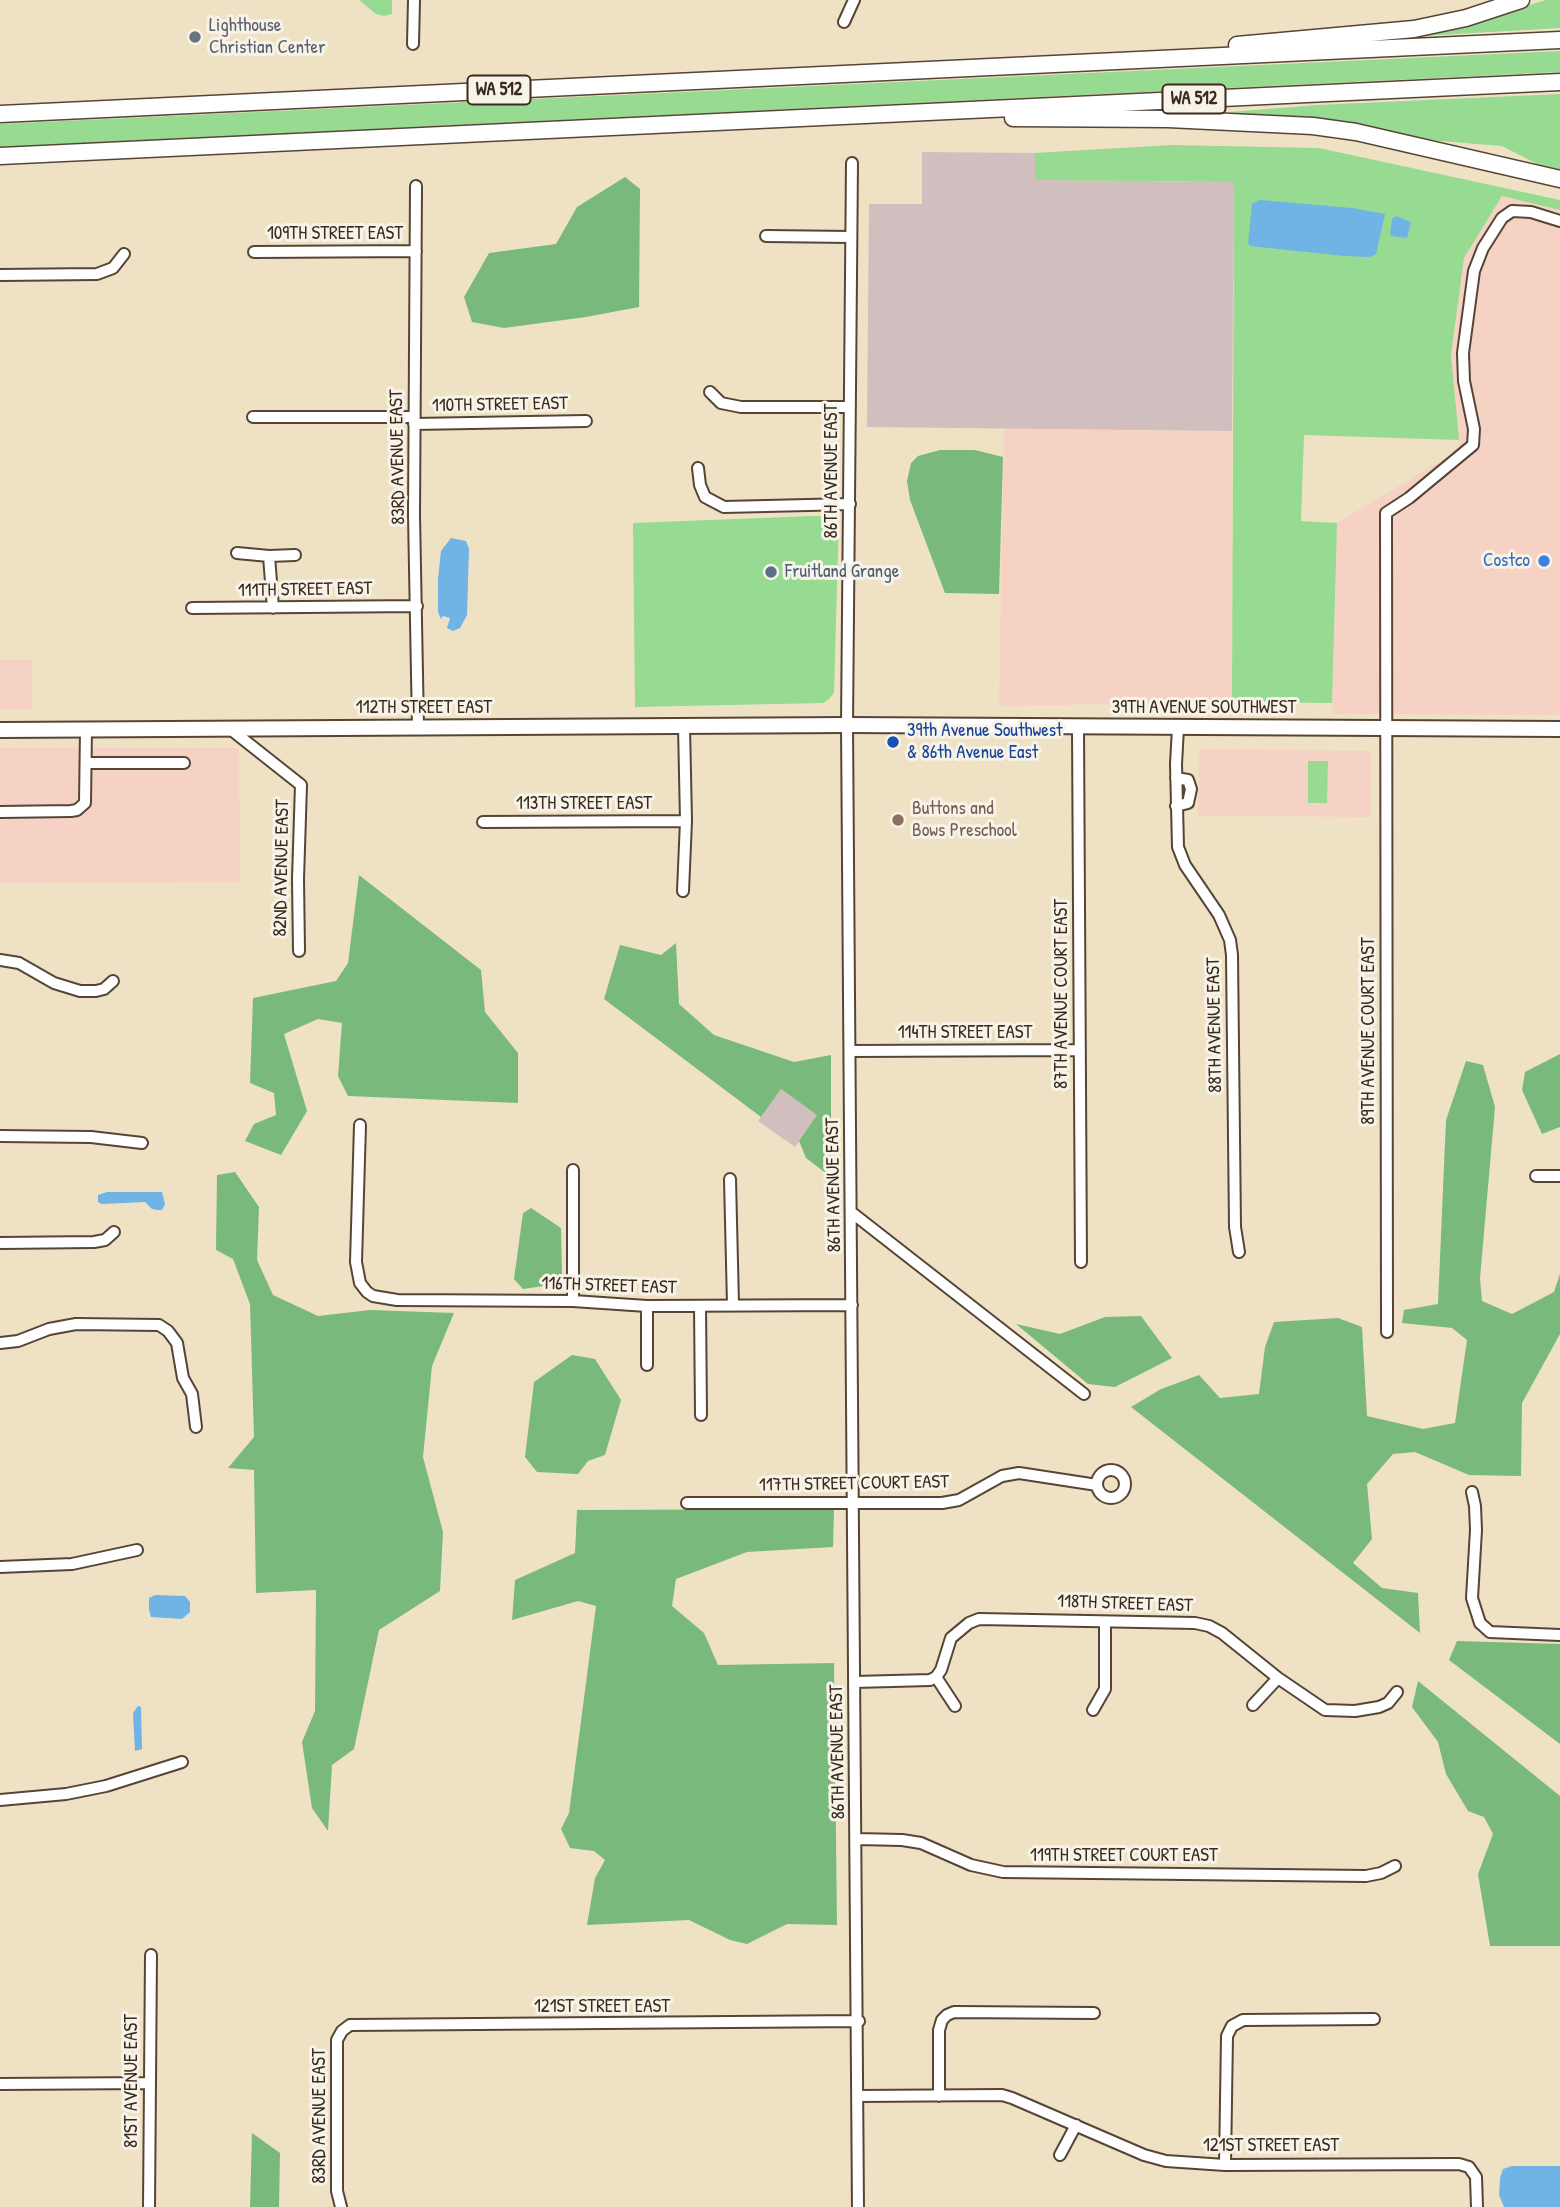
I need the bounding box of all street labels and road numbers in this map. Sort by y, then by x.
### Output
road number: WA 512 [468,76,530,104]
road number: WA 512 [1162,84,1226,114]
street label: 109TH STREET EAST [267,223,403,245]
street label: 83RD AVENUE EAST [385,389,411,525]
street label: 110TH STREET EAST [432,392,568,418]
street label: 86TH AVENUE EAST [821,404,843,538]
street label: 111TH STREET EAST [238,577,372,603]
street label: 112TH STREET EAST [356,697,492,719]
street label: 39TH AVENUE SOUTHWEST [1112,697,1296,719]
street label: 113TH STREET EAST [516,793,652,815]
street label: 82ND AVENUE EAST [269,799,295,937]
street label: 87TH AVENUE COURT EAST [1051,899,1073,1089]
street label: 89TH AVENUE COURT EAST [1358,937,1380,1125]
street label: 88TH AVENUE EAST [1202,957,1228,1093]
street label: 114TH STREET EAST [898,1022,1032,1044]
street label: 86TH AVENUE EAST [821,1117,847,1253]
street label: 116TH STREET EAST [541,1272,677,1300]
street label: 117TH STREET COURT EAST [759,1471,949,1497]
street label: 118TH STREET EAST [1057,1590,1193,1618]
street label: 86TH AVENUE EAST [825,1684,851,1820]
street label: 119TH STREET COURT EAST [1030,1845,1218,1867]
street label: 121ST STREET EAST [534,1996,670,2018]
street label: 81ST AVENUE EAST [121,2014,143,2148]
street label: 83RD AVENUE EAST [309,2048,331,2184]
street label: 121ST STREET EAST [1203,2135,1339,2157]

